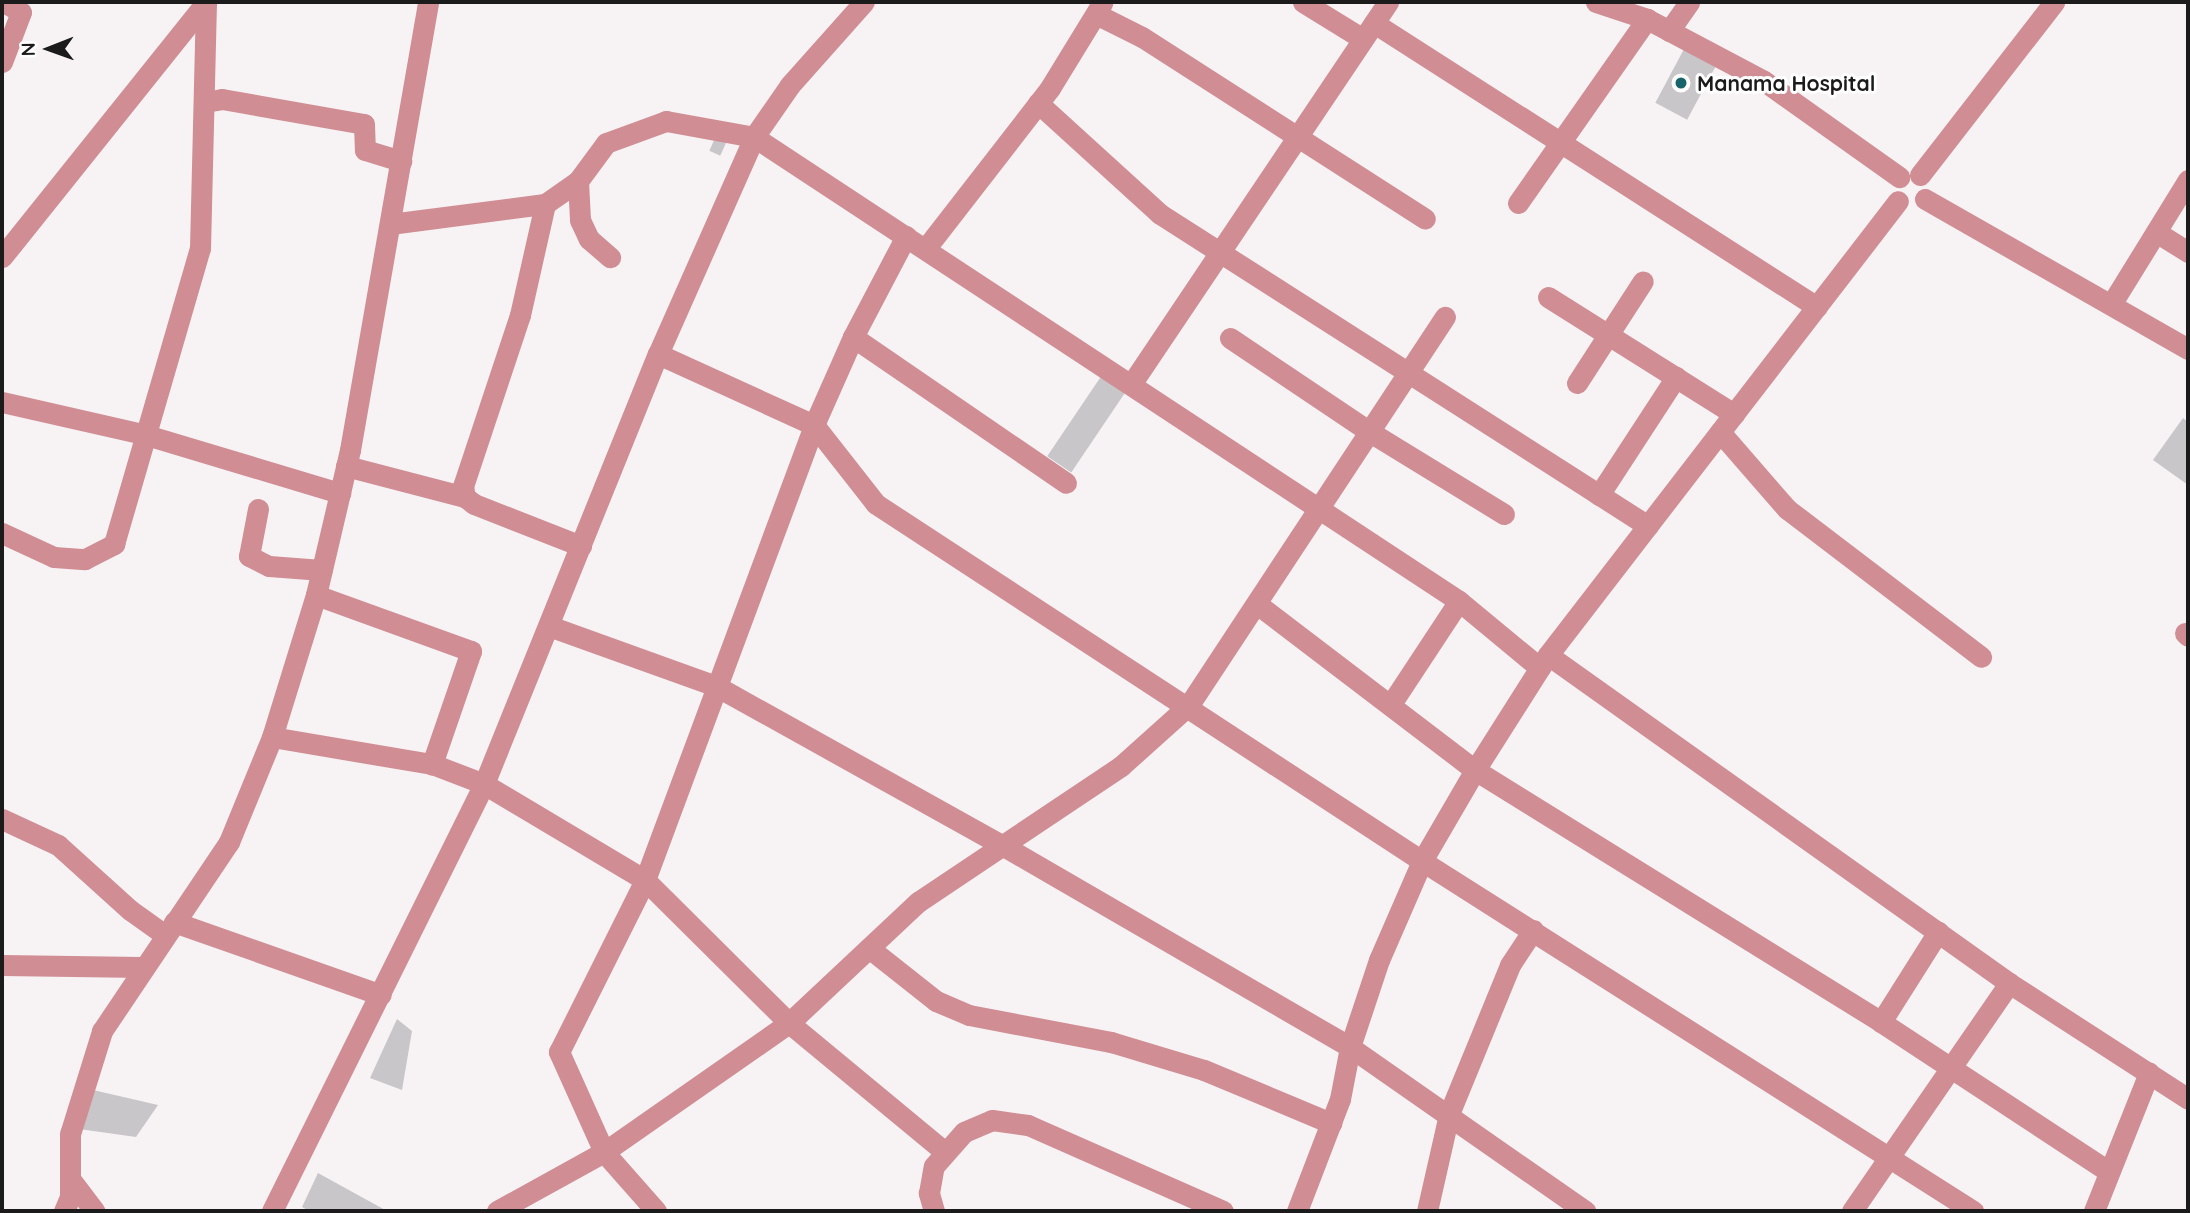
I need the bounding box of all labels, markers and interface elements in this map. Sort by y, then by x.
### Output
north arrow [14,14,84,84]
text: N [16,42,40,57]
place label: Manama Hospital [1697,70,1875,96]
marker: Manama Hospital [1671,73,1691,93]

